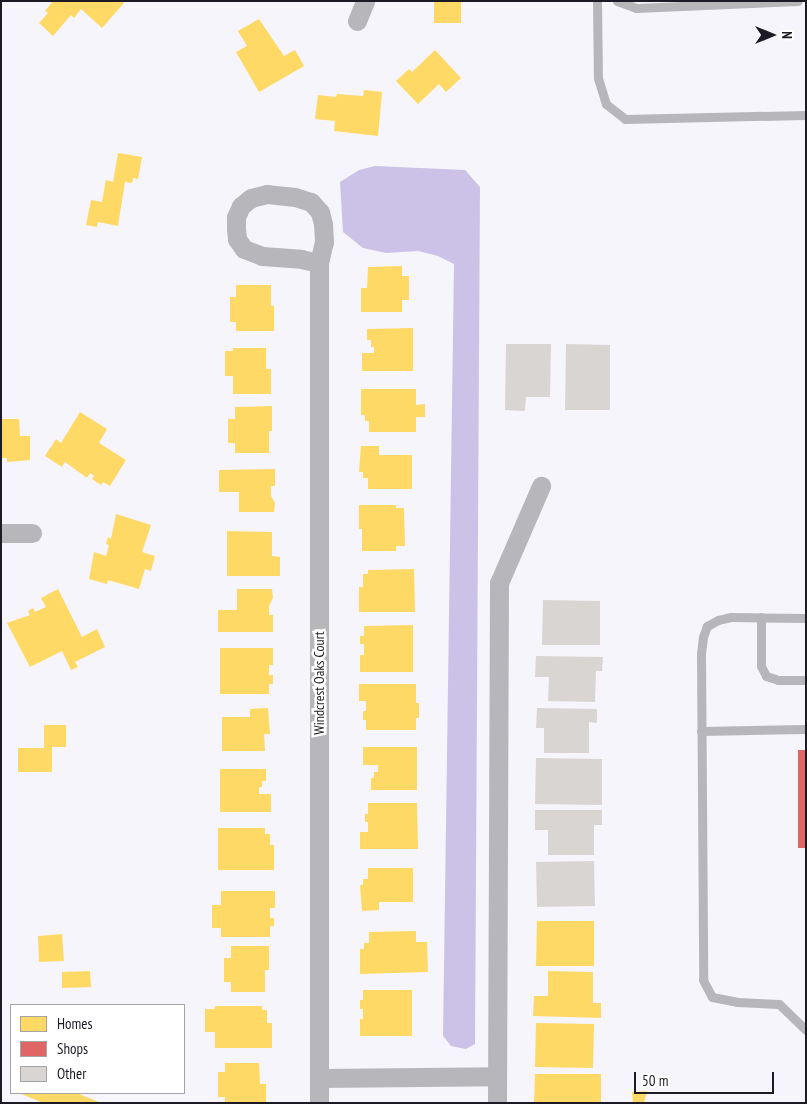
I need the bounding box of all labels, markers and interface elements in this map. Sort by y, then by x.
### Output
north arrow [747,10,797,60]
text: N [778,31,796,39]
street label: Windcrest Oaks Court [311,631,327,735]
legend [10,1004,185,1094]
text: Homes [57,1014,93,1033]
text: Shops [57,1039,88,1058]
scale bar [637,1062,777,1094]
text: Other [57,1064,86,1083]
text: 50 m [642,1071,668,1090]

